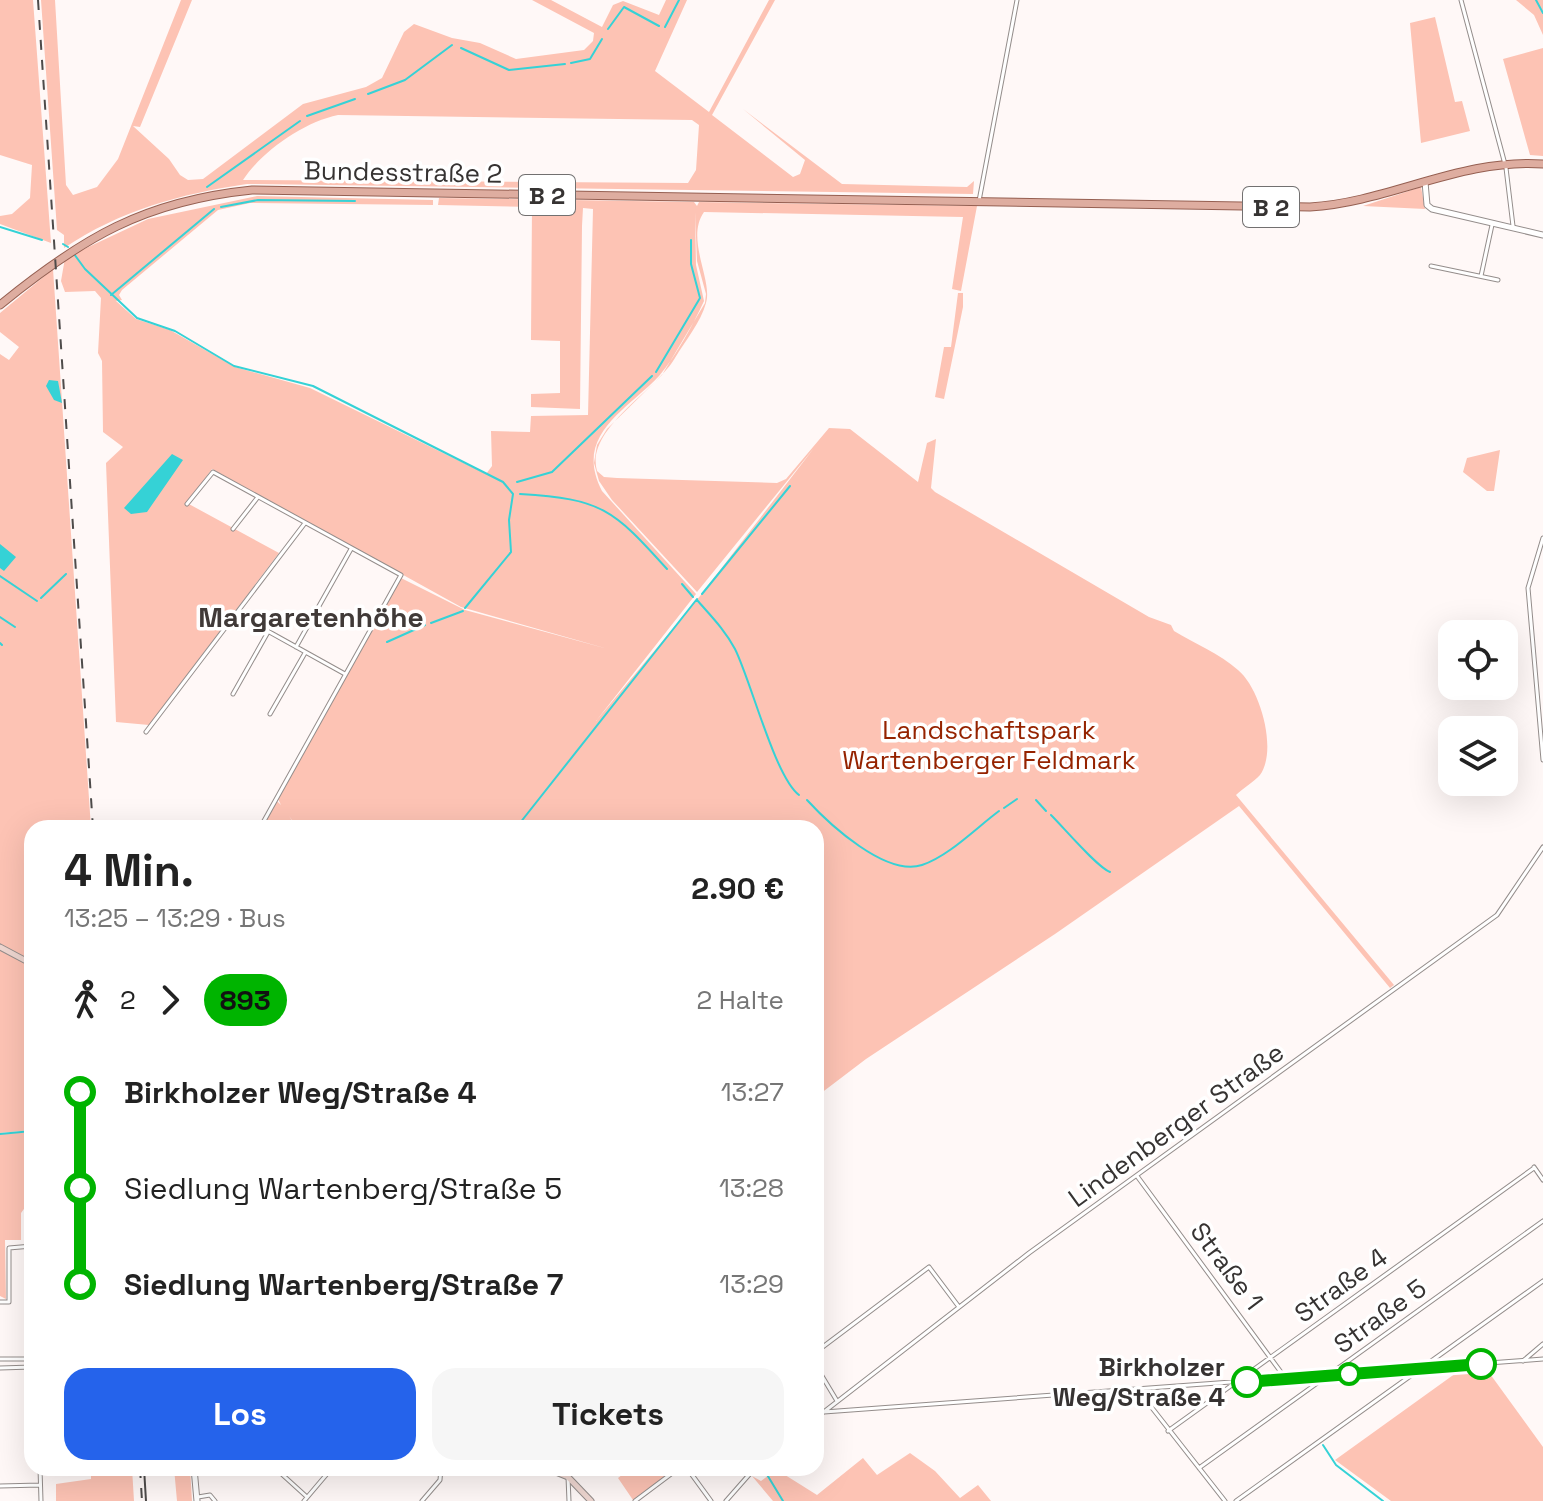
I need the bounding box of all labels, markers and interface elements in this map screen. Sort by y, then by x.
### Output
street label: Bundesstraße 2 [303,153,503,191]
road number: B 2 [519,175,575,215]
road number: B 2 [1243,187,1299,227]
district label: Margaretenhöhe [198,599,424,635]
map controls [1438,620,1518,796]
button: locate [1438,620,1518,700]
park label: Landschaftspark Wartenberger Feldmark [842,713,1136,777]
button: layers [1438,716,1518,796]
text: 4 Min. [64,843,194,899]
text: 2.90 € [691,869,784,908]
text: 13:25 – 13:29 · Bus [64,901,286,935]
icon: walk [64,978,108,1022]
icon: forward [148,978,192,1022]
text: 893 [220,982,271,1018]
text: 2 [120,983,136,1017]
text: 2 Halte [696,983,784,1017]
street label: Lindenberger Straße [1061,1035,1291,1215]
text: Birkholzer Weg/Straße 4 [124,1073,477,1112]
text: 13:27 [721,1075,784,1109]
text: Siedlung Wartenberg/Straße 5 [124,1169,562,1208]
text: 13:28 [719,1171,784,1205]
street label: Straße 1 [1183,1215,1271,1317]
street label: Straße 4 [1288,1240,1394,1330]
text: Siedlung Wartenberg/Straße 7 [124,1265,563,1304]
text: 13:29 [719,1267,784,1301]
street label: Straße 5 [1327,1271,1433,1361]
unlabelled marker [1466,1349,1496,1379]
place label: Birkholzer Weg/Straße 4 [1052,1350,1225,1414]
unlabelled marker [1338,1363,1360,1385]
marker: Birkholzer Weg/Straße 4 [1232,1367,1262,1397]
button: Los [64,1368,416,1460]
button: Tickets [432,1368,784,1460]

